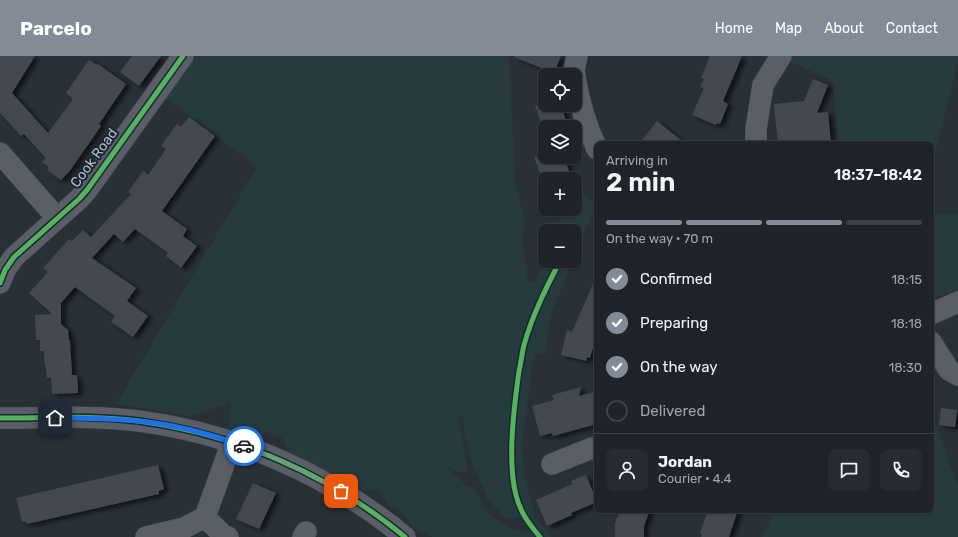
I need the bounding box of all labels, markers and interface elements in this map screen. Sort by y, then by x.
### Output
text: Parcelo [20,17,92,40]
text: Home [715,20,753,37]
text: Map [775,20,802,37]
text: About [824,20,864,37]
text: Contact [886,20,938,37]
map controls [538,68,582,268]
button: locate [538,68,582,112]
button: layers [538,120,582,164]
street label: Cook Road [67,125,121,191]
text: Arriving in [606,153,668,168]
text: 18:37–18:42 [834,166,922,184]
text: 2 min [606,167,675,198]
button: + [538,172,582,216]
button: − [538,224,582,268]
text: On the way · 70 m [606,231,713,246]
icon: check [606,268,628,290]
text: Confirmed [640,270,712,288]
text: 18:15 [892,272,922,287]
icon: check [606,312,628,334]
text: Preparing [640,314,708,332]
text: 18:18 [891,316,922,331]
icon: check [606,356,628,378]
text: On the way [640,358,718,376]
text: 18:30 [889,360,922,375]
pin [38,401,72,435]
text: Delivered [640,402,705,420]
icon: home [44,407,66,429]
courier [224,426,264,466]
icon: car [233,435,255,457]
button: person [606,449,648,491]
button: chat [828,449,870,491]
button: phone [880,449,922,491]
text: Jordan [658,453,712,471]
text: Courier · 4.4 [658,471,732,486]
pin [324,474,358,508]
icon: bag [330,480,352,502]

